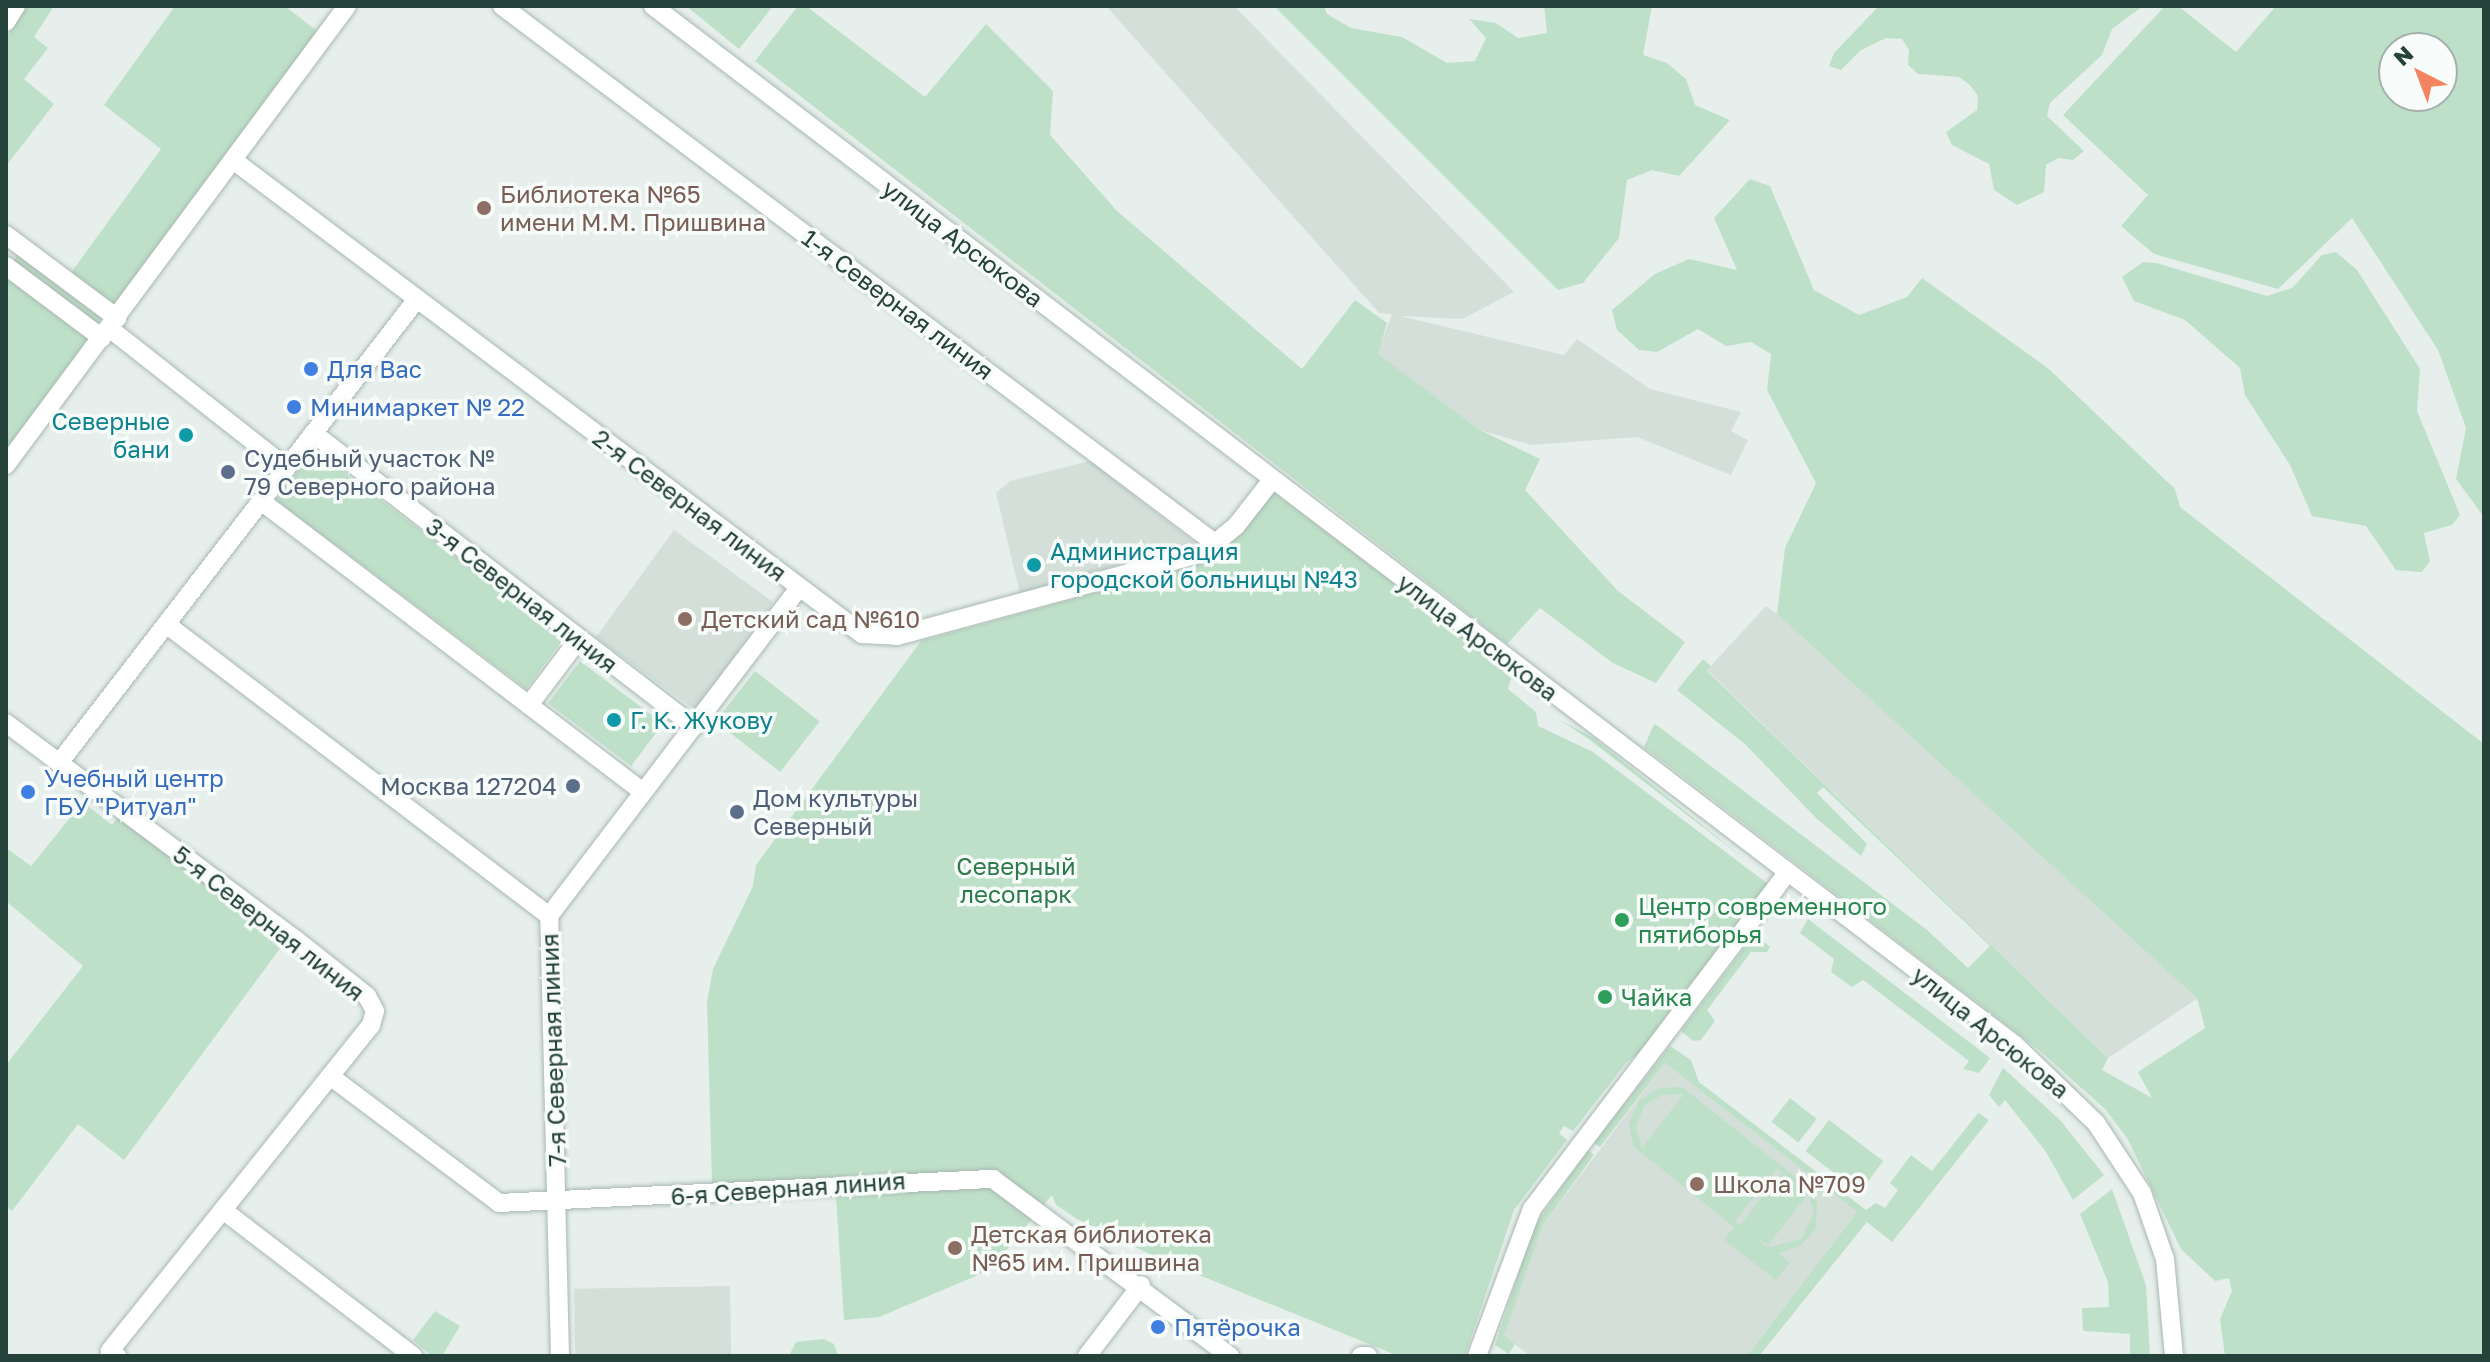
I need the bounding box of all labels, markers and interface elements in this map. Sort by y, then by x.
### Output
north arrow [2378,32,2458,112]
text: N [2388,40,2418,71]
street label: улица Арсюкова [877,173,1049,313]
place label: Библиотека №65 имени М.М. Пришвина [500,180,766,236]
marker: Библиотека №65 имени М.М. Пришвина [475,199,493,217]
street label: 1-я Северная линия [797,223,999,385]
place label: Для Вас [327,355,422,383]
marker: Для Вас [302,360,320,378]
place label: Минимаркет № 22 [310,393,525,421]
marker: Минимаркет № 22 [285,398,303,416]
place label: Северные бани [51,407,170,463]
street label: 2-я Северная линия [588,423,792,587]
marker: Северные бани [177,426,195,444]
place label: Судебный участок № 79 Северного района [244,444,496,500]
marker: Судебный участок № 79 Северного района [219,463,237,481]
street label: 3-я Северная линия [421,511,623,679]
place label: Администрация городской больницы №43 [1050,537,1358,593]
marker: Администрация городской больницы №43 [1025,556,1043,574]
street label: улица Арсюкова [1392,567,1564,707]
place label: Детский сад №610 [701,605,920,633]
marker: Детский сад №610 [676,610,694,628]
place label: Г. К. Жукову [630,706,773,734]
marker: Г. К. Жукову [605,711,623,729]
place label: Учебный центр ГБУ "Ритуал" [44,764,224,820]
place label: Москва 127204 [380,772,557,800]
marker: Москва 127204 [564,777,582,795]
marker: Учебный центр ГБУ "Ритуал" [19,783,37,801]
place label: Дом культуры Северный [753,784,918,840]
marker: Дом культуры Северный [728,803,746,821]
street label: 5-я Северная линия [168,839,370,1007]
park label: Северный лесопарк [956,852,1076,908]
place label: Центр современного пятиборья [1638,892,1887,948]
marker: Центр современного пятиборья [1613,911,1631,929]
street label: 7-я Северная линия [535,933,571,1167]
street label: улица Арсюкова [1907,960,2075,1104]
place label: Чайка [1621,983,1692,1011]
marker: Чайка [1596,988,1614,1006]
street label: 6-я Северная линия [670,1165,906,1211]
place label: Школа №709 [1713,1170,1866,1198]
marker: Школа №709 [1688,1175,1706,1193]
place label: Детская библиотека №65 им. Пришвина [971,1220,1212,1276]
marker: Детская библиотека №65 им. Пришвина [946,1239,964,1257]
place label: Пятёрочка [1174,1313,1301,1341]
marker: Пятёрочка [1149,1318,1167,1336]

